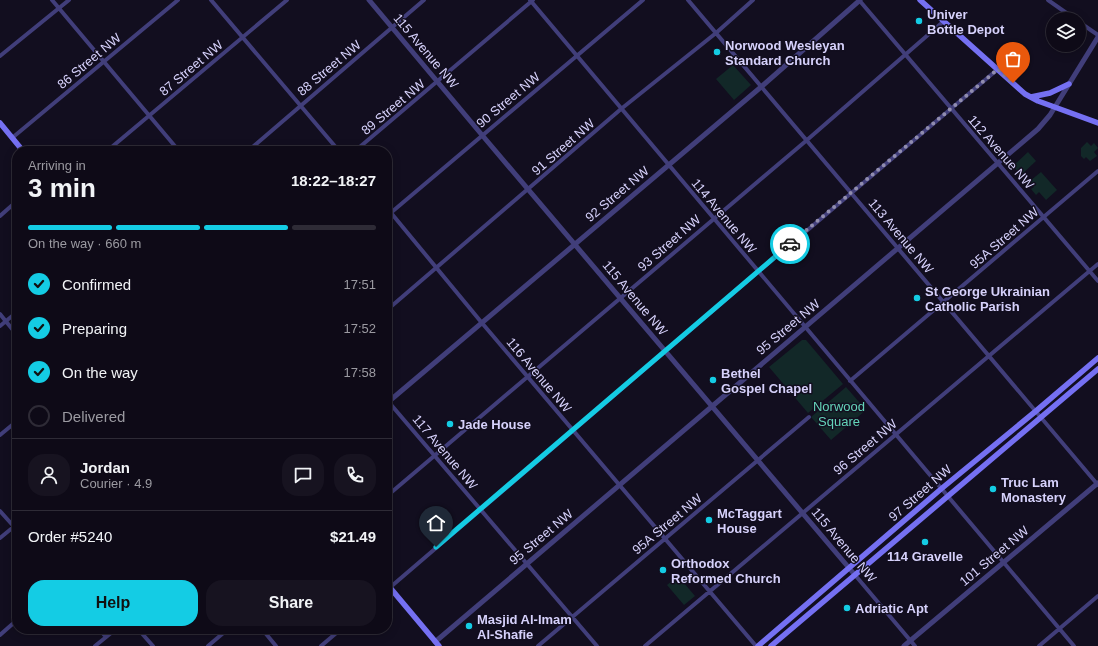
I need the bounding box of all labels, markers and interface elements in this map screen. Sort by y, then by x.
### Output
place label: Univer Bottle Depot [927,7,1005,37]
street label: 115 Avenue NW [390,11,462,92]
map controls [1046,12,1086,52]
button: layers [1046,12,1086,52]
marker: Univer Bottle Depot [914,16,924,26]
street label: 86 Street NW [54,30,124,92]
street label: 87 Street NW [156,37,226,99]
street label: 88 Street NW [294,37,364,99]
place label: Norwood Wesleyan Standard Church [725,38,845,68]
pin [996,42,1030,83]
marker: Norwood Wesleyan Standard Church [712,47,722,57]
icon: bag [1002,48,1024,70]
street label: 90 Street NW [473,69,543,131]
street label: 89 Street NW [358,76,428,138]
street label: 112 Avenue NW [965,112,1038,192]
street label: 91 Street NW [529,115,598,178]
text: Arriving in [28,158,86,173]
street label: 92 Street NW [582,163,652,225]
text: 18:22–18:27 [291,172,376,189]
text: 3 min [28,173,96,203]
street label: 114 Avenue NW [688,176,760,257]
street label: 113 Avenue NW [865,196,937,277]
street label: 95A Street NW [967,204,1042,272]
street label: 93 Street NW [635,211,704,274]
courier [770,224,810,264]
icon: car [779,233,801,255]
text: On the way · 660 m [28,236,141,251]
street label: 115 Avenue NW [599,258,671,339]
icon: check [28,273,50,295]
text: Confirmed [62,276,131,293]
text: 17:51 [343,277,376,292]
place label: St George Ukrainian Catholic Parish [925,284,1050,314]
marker: St George Ukrainian Catholic Parish [912,293,922,303]
street label: 95 Street NW [753,296,823,358]
icon: check [28,317,50,339]
text: Preparing [62,320,127,337]
text: 17:52 [343,321,376,336]
street label: 116 Avenue NW [503,335,575,416]
icon: check [28,361,50,383]
text: On the way [62,364,138,381]
text: 17:58 [343,365,376,380]
place label: Bethel Gospel Chapel [721,366,812,396]
marker: Bethel Gospel Chapel [708,375,718,385]
park label: Norwood Square [813,399,865,429]
text: Delivered [62,408,125,425]
street label: 117 Avenue NW [409,412,481,493]
street label: 96 Street NW [830,416,900,478]
place label: Jade House [458,417,531,432]
marker: Jade House [445,419,455,429]
button: person [28,454,70,496]
button: chat [282,454,324,496]
button: phone [334,454,376,496]
text: Jordan [80,459,130,476]
street label: 97 Street NW [886,461,955,524]
place label: Truc Lam Monastery [1001,475,1067,505]
text: Courier · 4.9 [80,476,152,491]
marker: Truc Lam Monastery [988,484,998,494]
street label: 95A Street NW [629,490,705,557]
street label: 115 Avenue NW [808,505,880,586]
pin [419,506,453,547]
street label: 95 Street NW [506,506,576,568]
place label: McTaggart House [717,506,782,536]
icon: home [425,512,447,534]
marker: McTaggart House [704,515,714,525]
street label: 101 Street NW [957,522,1032,589]
text: Order #5240 [28,528,112,545]
text: $21.49 [330,528,376,545]
marker: 114 Gravelle [920,537,930,547]
place label: 114 Gravelle [887,549,963,564]
place label: Orthodox Reformed Church [671,556,781,586]
marker: Orthodox Reformed Church [658,565,668,575]
button: Help [28,580,198,626]
button: Share [206,580,376,626]
place label: Adriatic Apt [855,601,929,616]
marker: Adriatic Apt [842,603,852,613]
place label: Masjid Al-Imam Al-Shafie [477,612,572,642]
marker: Masjid Al-Imam Al-Shafie [464,621,474,631]

